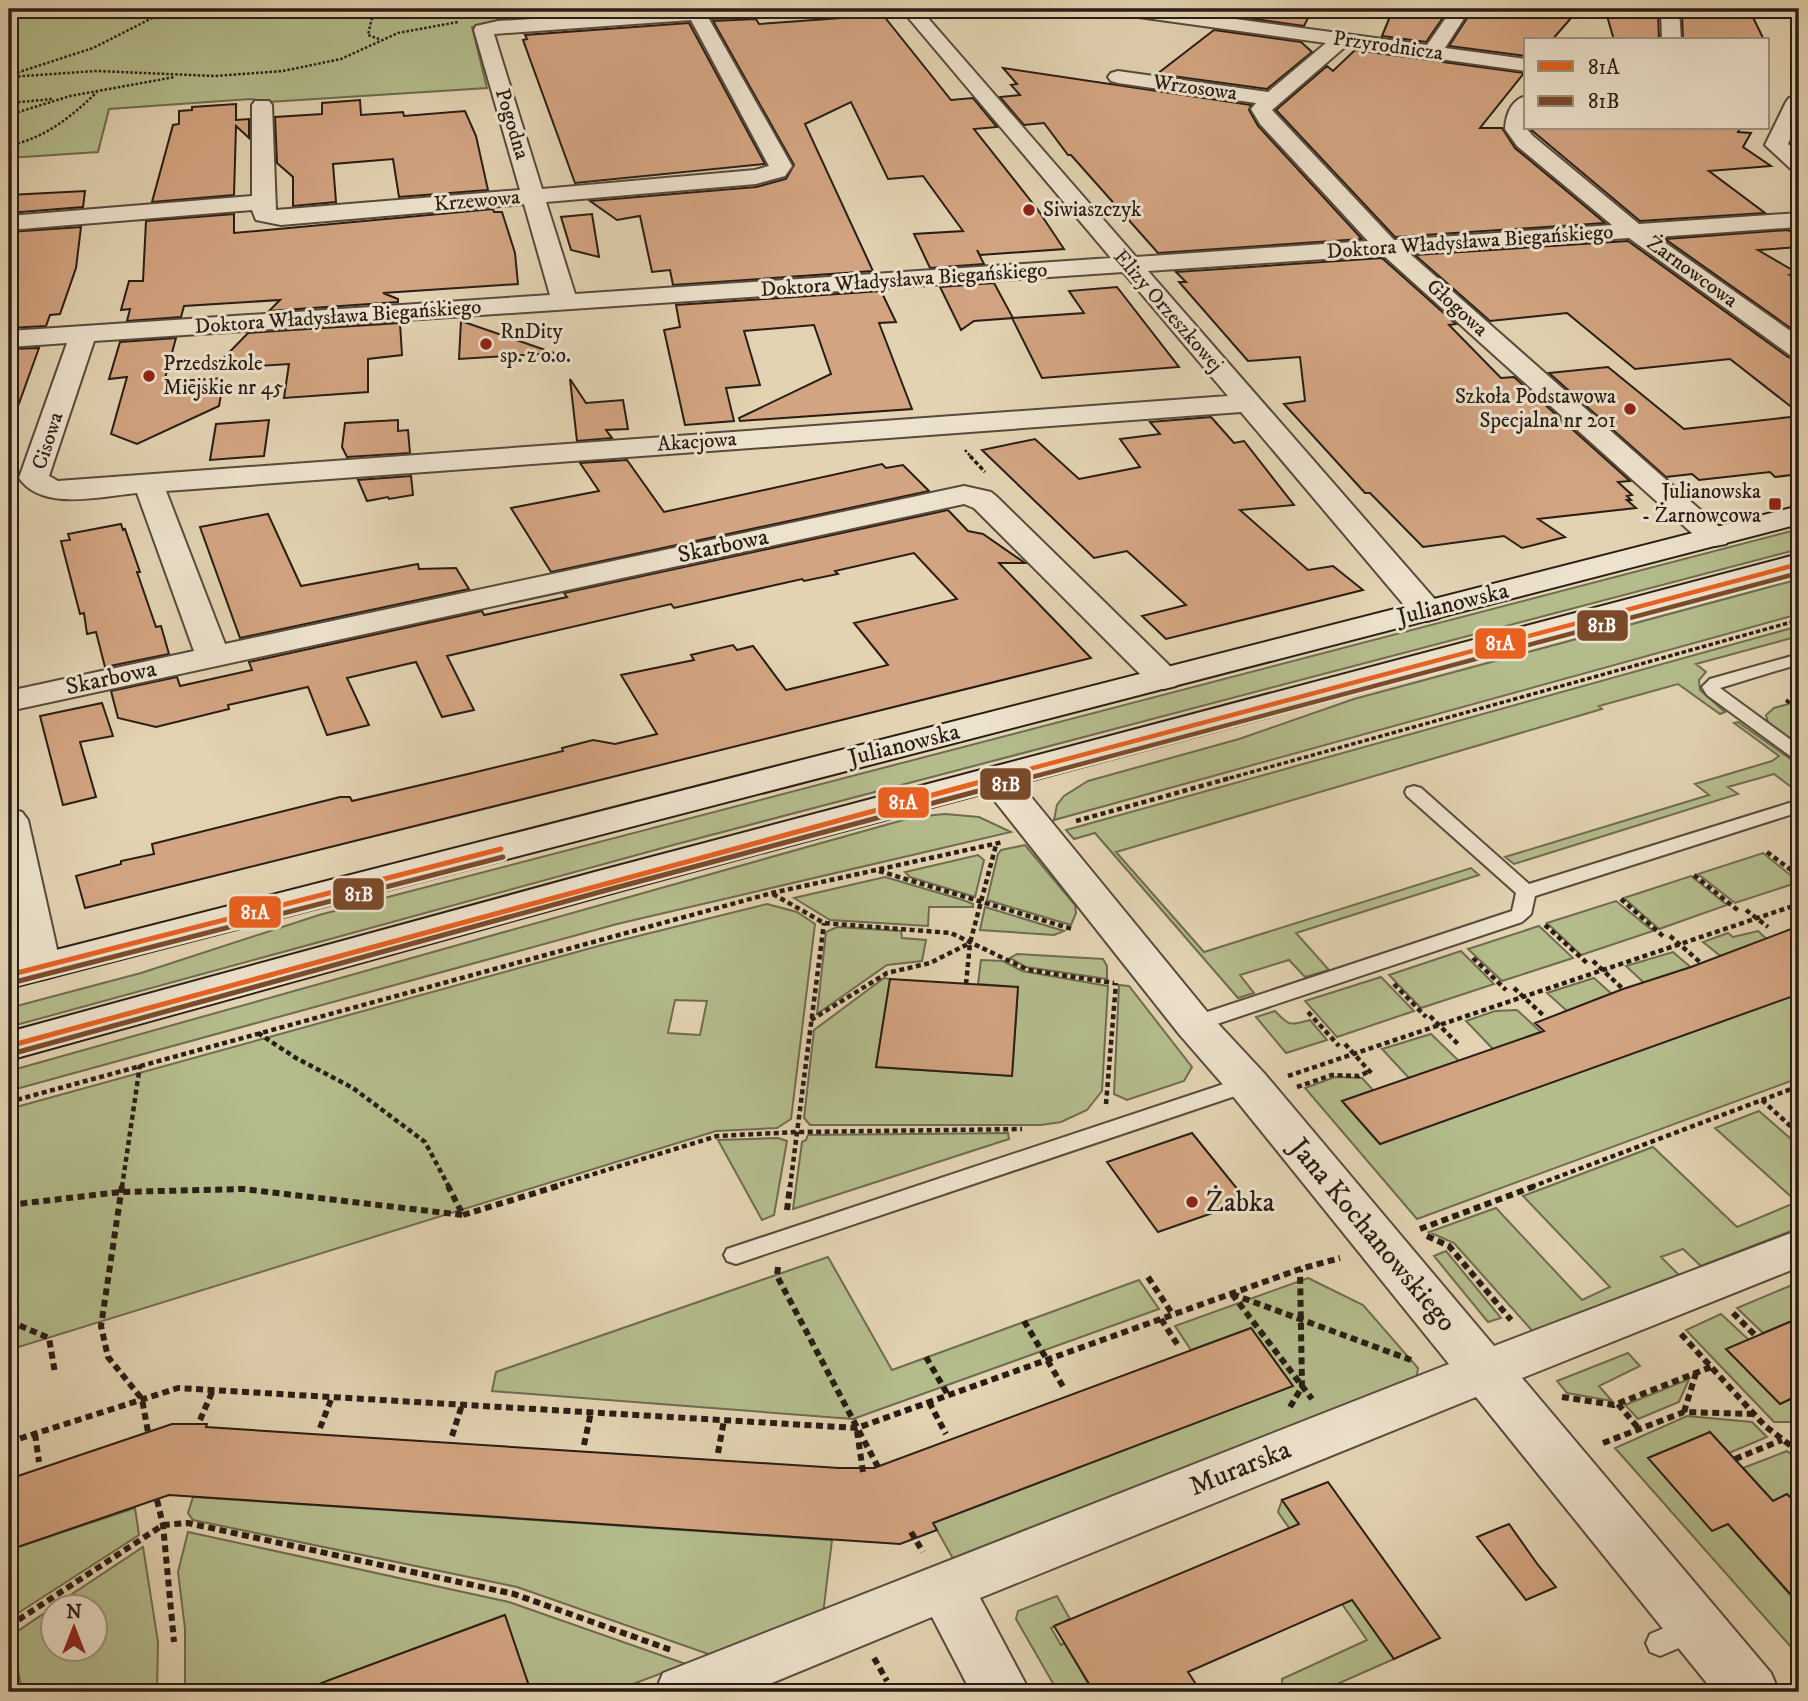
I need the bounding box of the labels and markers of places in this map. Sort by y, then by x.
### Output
place label: Siwiaszczyk [1043,197,1142,223]
marker: Siwiaszczyk [1021,202,1037,218]
place label: RnDity sp. z o.o. [500,319,571,369]
marker: RnDity sp. z o.o. [478,336,494,352]
place label: Przedszkole Miejskie nr 45 [163,351,283,401]
marker: Przedszkole Miejskie nr 45 [141,368,157,384]
place label: Szkoła Podstawowa Specjalna nr 201 [1455,384,1616,434]
marker: Szkoła Podstawowa Specjalna nr 201 [1622,401,1638,417]
place label: Julianowska - Żarnowcowa [1642,479,1761,529]
marker: Julianowska - Żarnowcowa [1767,496,1783,512]
place label: Żabka [1206,1185,1275,1220]
marker: Żabka [1184,1194,1200,1210]

